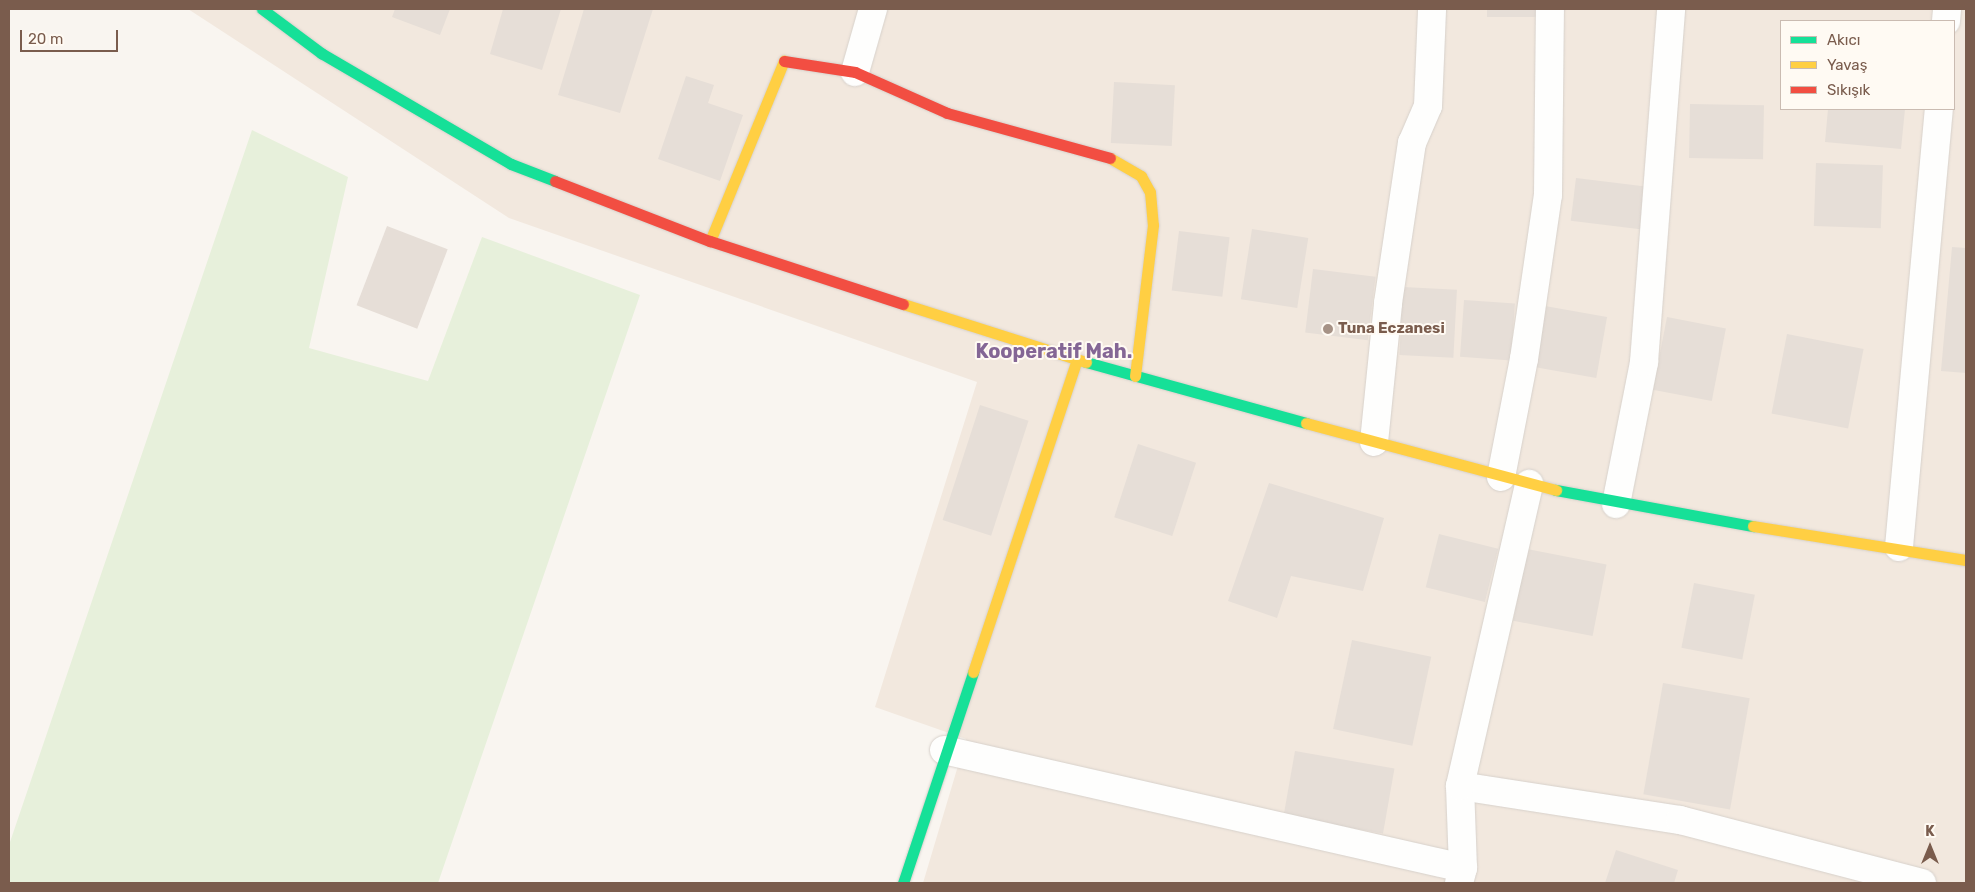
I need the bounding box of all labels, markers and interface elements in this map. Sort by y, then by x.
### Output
scale bar [22,20,120,52]
legend [1780,20,1955,110]
text: 20 m [28,30,63,48]
text: Akıcı [1827,31,1860,49]
text: Yavaş [1827,56,1867,74]
text: Sıkışık [1827,81,1870,99]
place label: Tuna Eczanesi [1338,320,1445,338]
marker: Tuna Eczanesi [1322,323,1334,335]
district label: Kooperatif Mah. [975,339,1133,363]
north arrow [1905,822,1955,872]
text: K [1925,823,1935,840]

